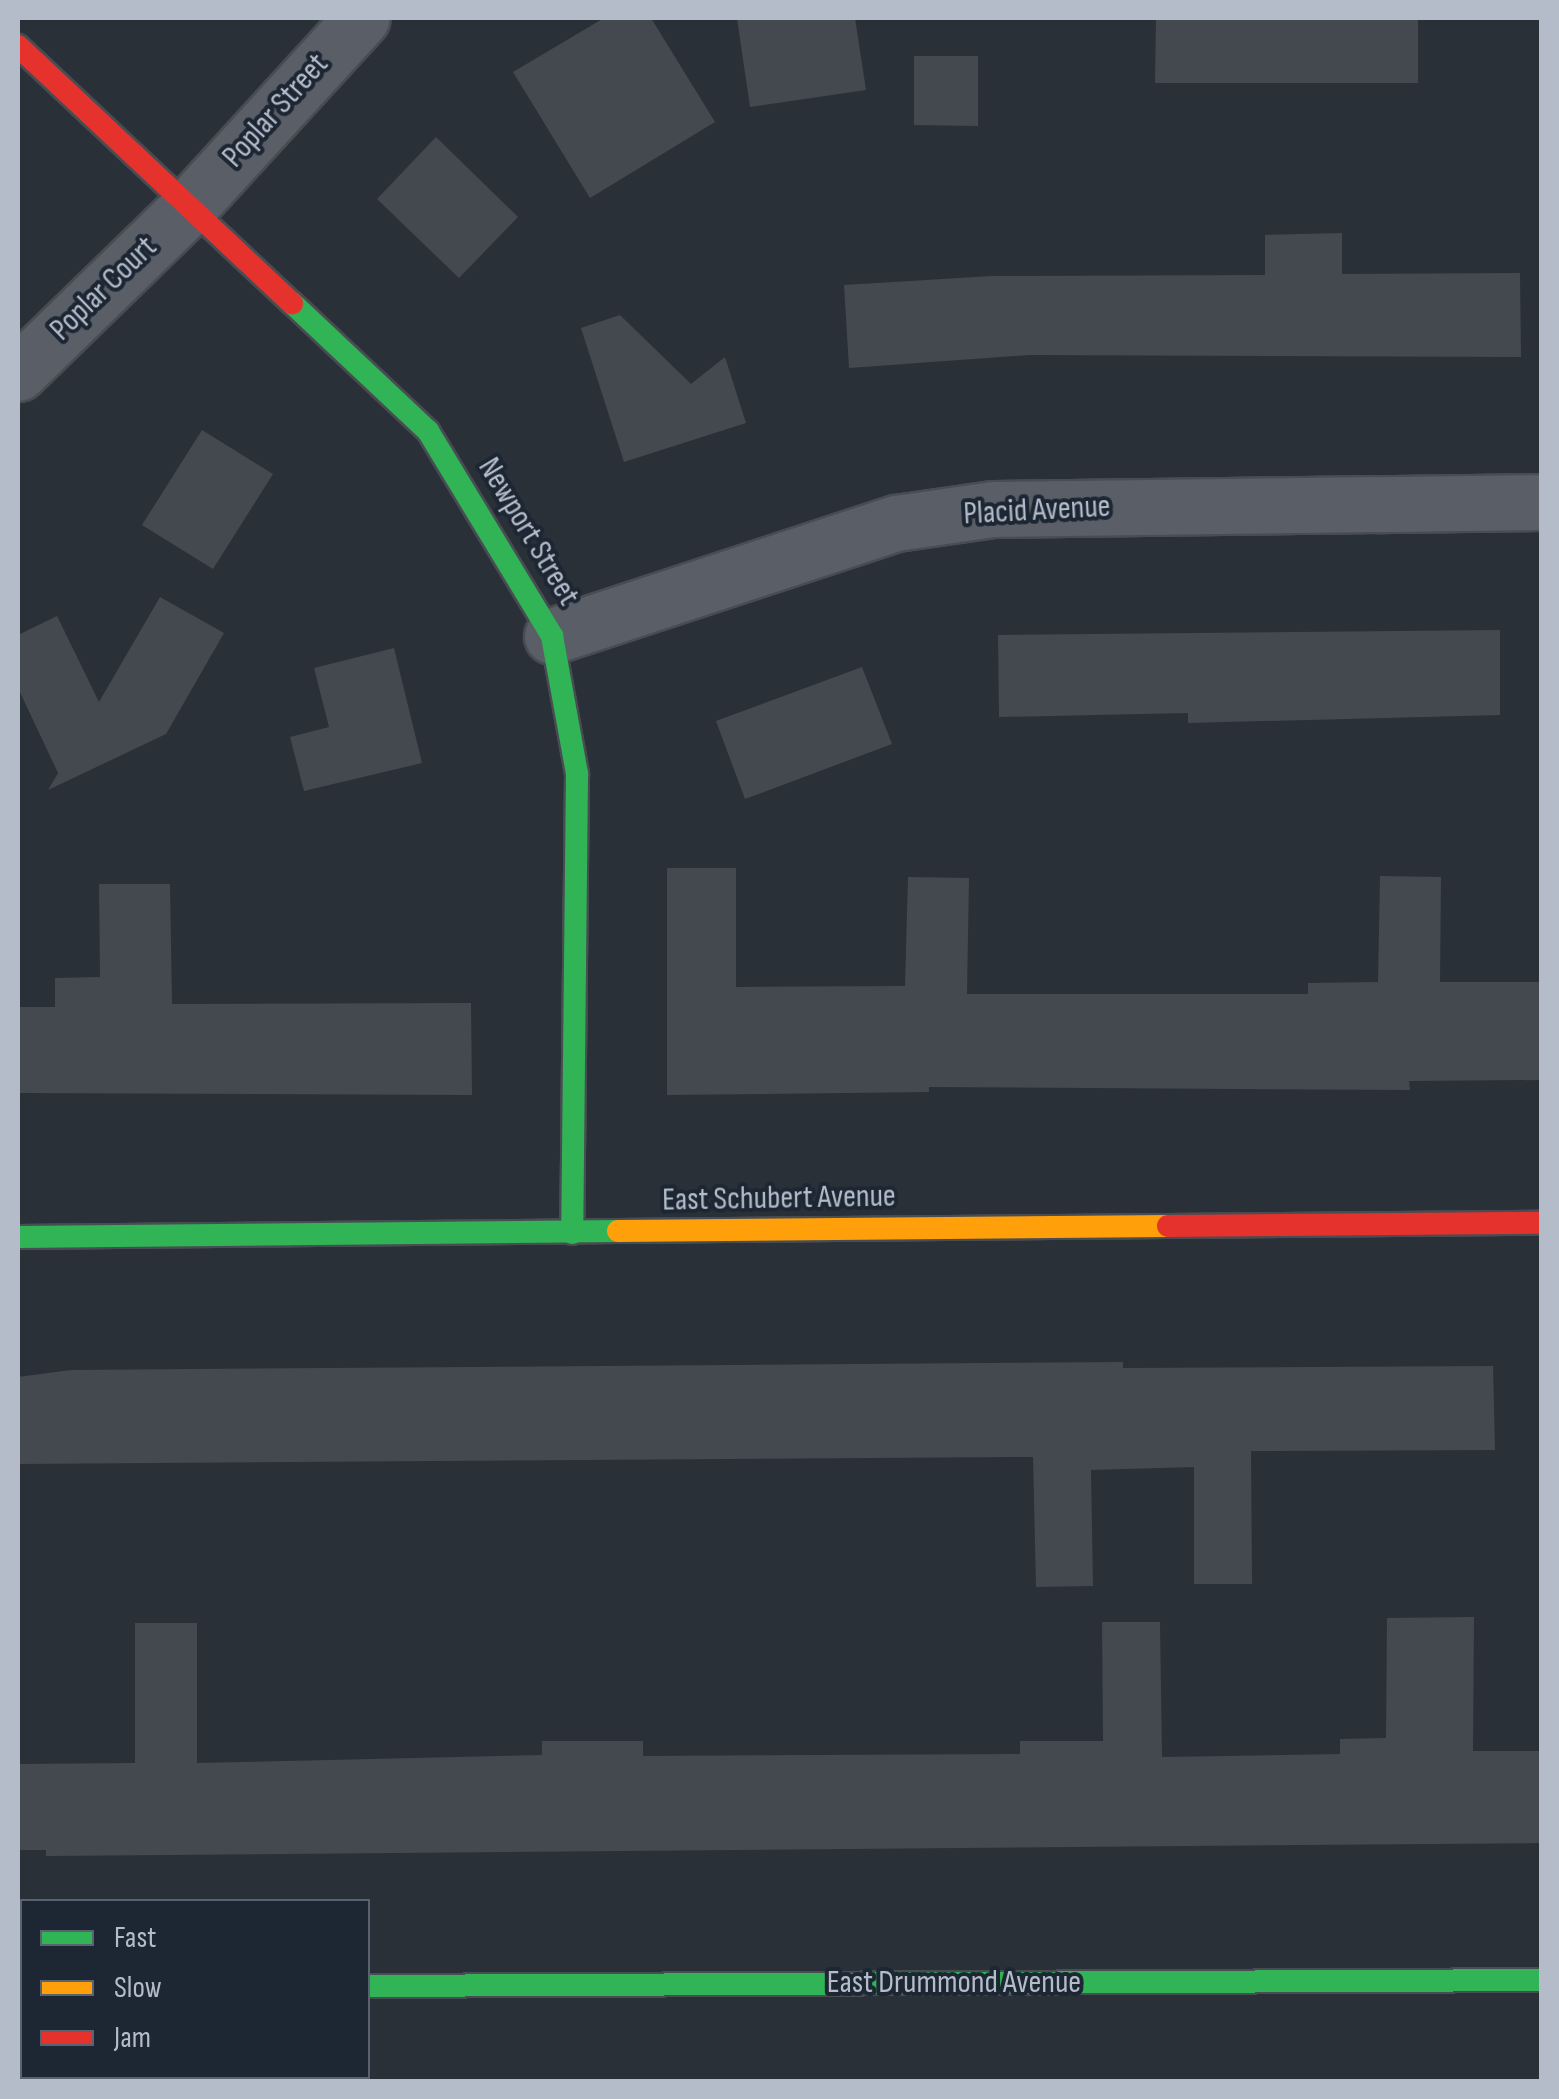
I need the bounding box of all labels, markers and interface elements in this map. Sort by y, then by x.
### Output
street label: Poplar Street [215,46,337,176]
street label: Poplar Court [43,229,165,349]
street label: Newport Street [469,451,587,613]
street label: Placid Avenue [962,488,1112,534]
street label: East Schubert Avenue [662,1178,896,1220]
legend [20,1899,370,2079]
text: Fast [114,1920,156,1956]
street label: East Drummond Avenue [827,1964,1081,2002]
text: Slow [114,1970,162,2006]
text: Jam [114,2020,151,2056]

